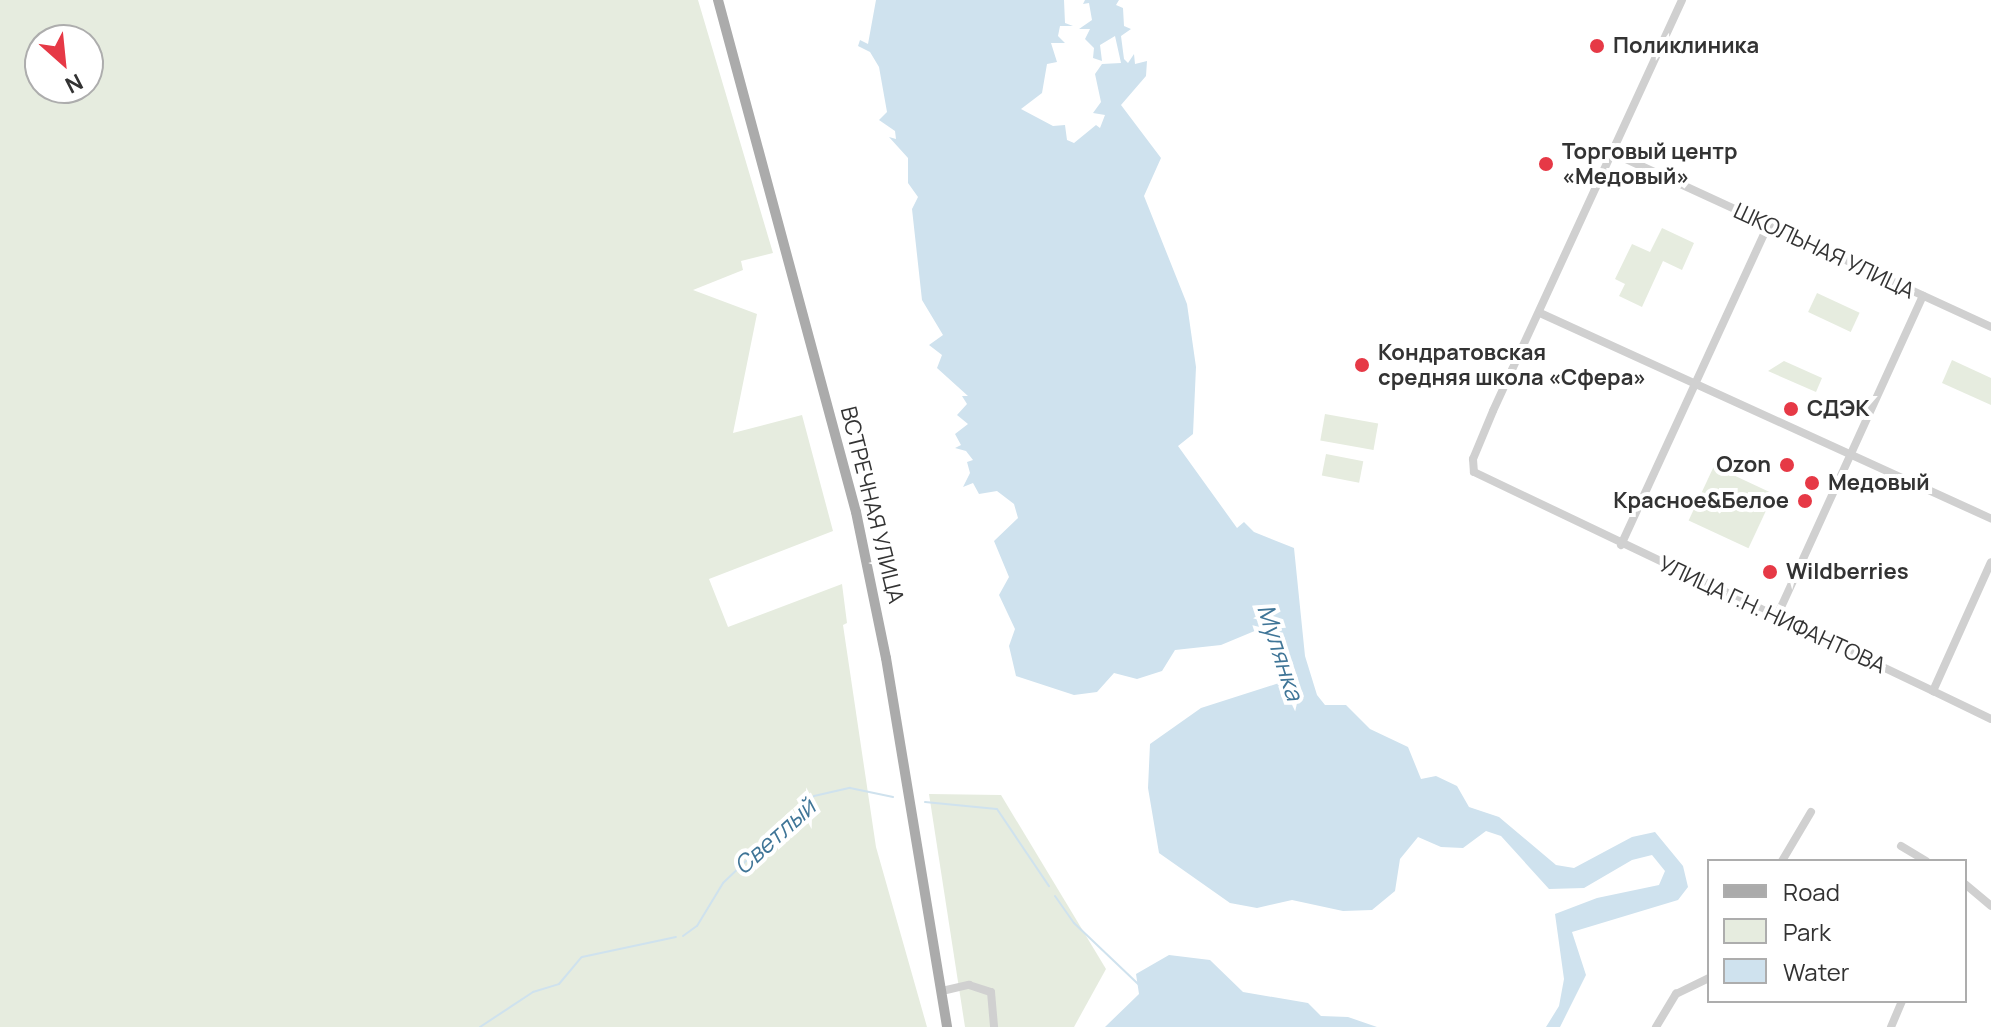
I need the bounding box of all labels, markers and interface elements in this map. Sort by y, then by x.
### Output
north arrow [24,24,104,104]
place label: Поликлиника [1613,33,1759,59]
marker: Поликлиника [1588,37,1606,55]
text: N [60,67,88,101]
place label: Торговый центр «Медовый» [1562,138,1738,190]
marker: Торговый центр «Медовый» [1537,155,1555,173]
street label: ШКОЛЬНАЯ УЛИЦА [1730,198,1918,304]
place label: Кондратовская средняя школа «Сфера» [1378,339,1646,390]
marker: Кондратовская средняя школа «Сфера» [1353,356,1371,374]
place label: СДЭК [1807,396,1869,422]
marker: СДЭК [1782,400,1800,418]
street label: ВСТРЕЧНАЯ УЛИЦА [835,404,909,606]
place label: Ozon [1716,452,1771,478]
marker: Ozon [1778,456,1796,474]
place label: Медовый [1828,470,1930,496]
marker: Медовый [1803,474,1821,492]
place label: Красное&Белое [1613,488,1789,514]
marker: Красное&Белое [1796,492,1814,510]
street label: УЛИЦА Г.Н. НИФАНТОВА [1654,551,1890,679]
place label: Wildberries [1786,559,1909,585]
marker: Wildberries [1761,563,1779,581]
water label: Мулянка [1252,601,1310,703]
water label: Светлый [727,792,821,880]
legend [1707,859,1967,1003]
text: Road [1783,875,1840,908]
text: Park [1783,915,1831,948]
text: Water [1783,955,1850,988]

